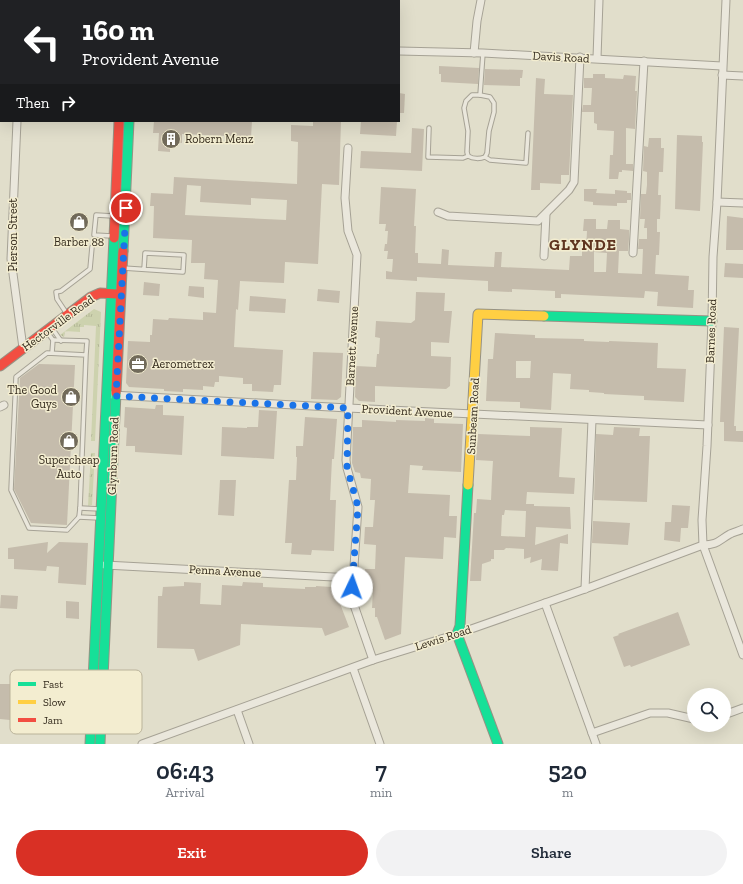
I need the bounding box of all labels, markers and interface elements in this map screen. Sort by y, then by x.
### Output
text: 160 m [82,14,154,47]
icon: left [16,16,68,68]
text: Provident Avenue [82,48,219,70]
street label: Davis Road [532,49,590,66]
icon: right [57,92,79,114]
text: Then [16,94,49,112]
building icon: Robern Menz [160,128,182,150]
place label: Robern Menz [185,132,254,146]
pin [109,191,143,225]
icon: arrive [115,197,137,219]
street label: Pierson Street [6,198,20,272]
shop icon: Barber 88 [68,211,90,233]
place label: Barber 88 [54,235,104,249]
district label: GLYNDE [549,235,617,254]
street label: Hectorville Road [19,292,97,354]
street label: Barnes Road [703,298,719,363]
street label: Barnett Avenue [343,305,361,386]
office icon: Aerometrex [127,353,149,375]
place label: Aerometrex [152,357,214,371]
street label: Sunbeam Road [464,377,482,455]
place label: The Good Guys [7,383,57,411]
shop icon: The Good Guys [60,386,82,408]
street label: Provident Avenue [361,402,453,420]
street label: Glynburn Road [105,416,121,495]
shop icon: Supercheap Auto [58,430,80,452]
place label: Supercheap Auto [39,453,100,481]
street label: Penna Avenue [189,562,262,580]
position arrow [331,566,373,608]
street label: Lewis Road [413,622,473,654]
legend [10,670,142,734]
text: Fast [43,678,64,691]
map controls [687,688,731,732]
button: search [687,688,731,732]
text: Slow [43,696,66,709]
text: Jam [43,714,63,727]
text: 06:43 [156,756,214,785]
text: 7 [375,756,387,785]
text: 520 [548,756,587,785]
text: Arrival [165,785,205,800]
text: min [370,785,392,800]
text: m [562,785,573,800]
button: Exit [16,830,368,876]
button: Share [376,830,727,876]

